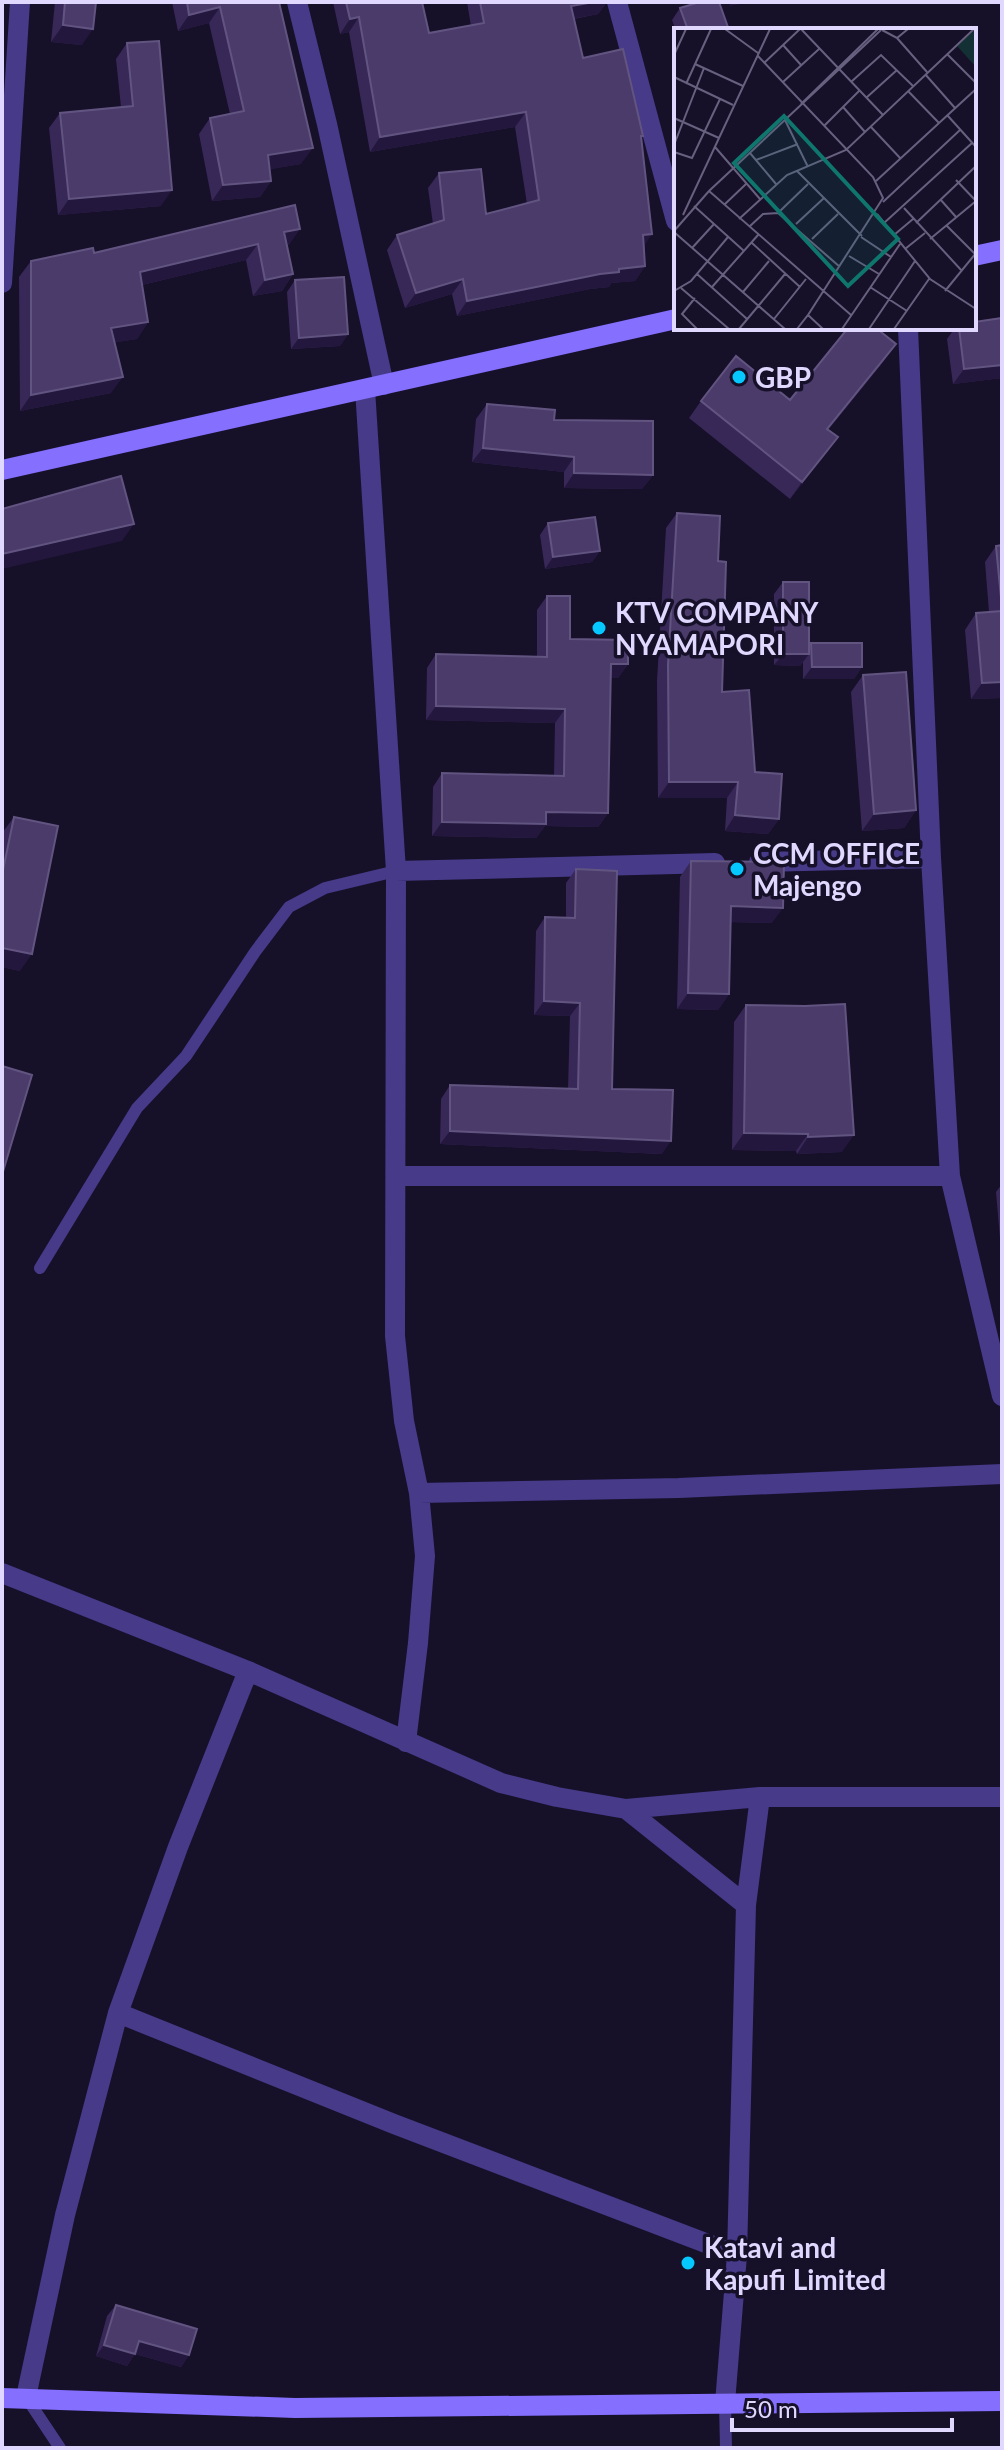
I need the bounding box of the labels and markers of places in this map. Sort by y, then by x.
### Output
place label: GBP [755,360,811,394]
marker: GBP [730,368,748,386]
place label: KTV COMPANY NYAMAPORI [615,595,819,661]
marker: KTV COMPANY NYAMAPORI [590,619,608,637]
place label: CCM OFFICE Majengo [753,836,920,902]
marker: CCM OFFICE Majengo [728,860,746,878]
place label: Katavi and Kapufi Limited [704,2230,886,2296]
marker: Katavi and Kapufi Limited [679,2254,697,2272]

